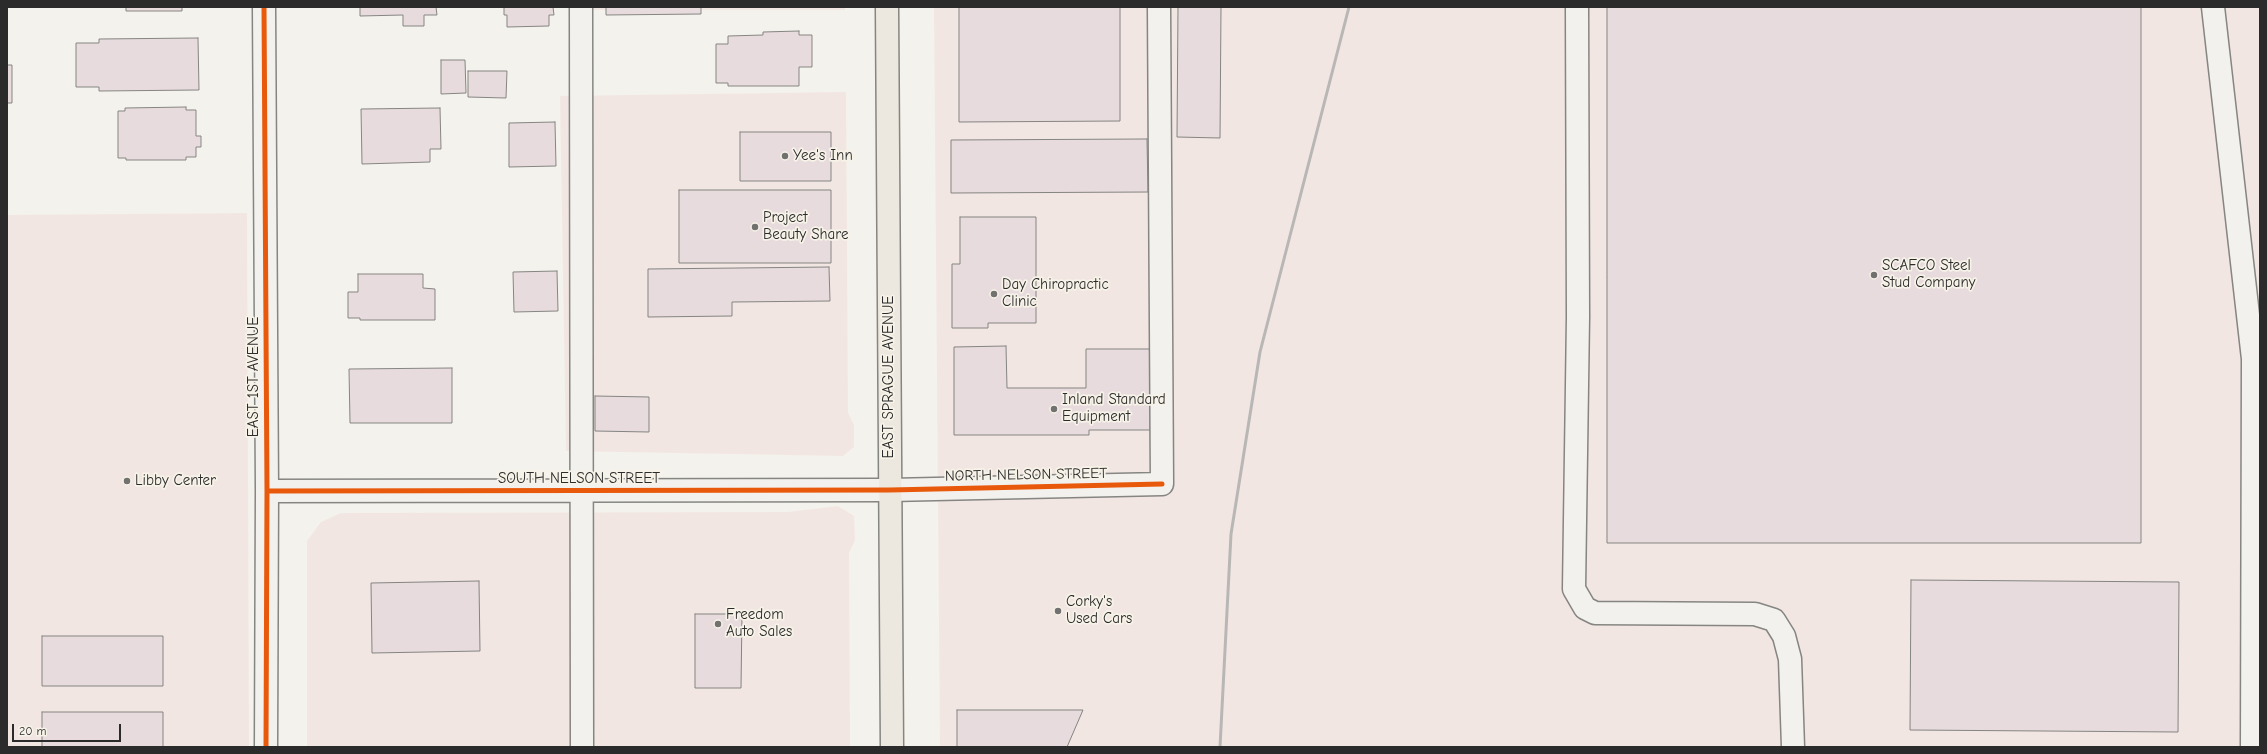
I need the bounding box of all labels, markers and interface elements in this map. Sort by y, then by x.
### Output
place label: Yee's Inn [793,147,853,165]
marker: Yee's Inn [780,151,790,161]
place label: Project Beauty Share [763,209,848,244]
marker: Project Beauty Share [750,222,760,232]
place label: SCAFCO Steel Stud Company [1882,257,1975,292]
marker: SCAFCO Steel Stud Company [1869,270,1879,280]
place label: Day Chiropractic Clinic [1002,276,1109,311]
marker: Day Chiropractic Clinic [989,289,999,299]
street label: EAST SPRAGUE AVENUE [880,296,898,458]
street label: EAST 1ST AVENUE [245,317,263,437]
place label: Inland Standard Equipment [1062,391,1166,426]
marker: Inland Standard Equipment [1049,404,1059,414]
street label: NORTH NELSON STREET [945,465,1107,485]
street label: SOUTH NELSON STREET [498,470,660,488]
place label: Libby Center [135,472,216,490]
marker: Libby Center [122,476,132,486]
place label: Corky's Used Cars [1066,593,1132,628]
place label: Freedom Auto Sales [726,606,792,641]
marker: Corky's Used Cars [1053,606,1063,616]
marker: Freedom Auto Sales [713,619,723,629]
scale bar [14,716,123,742]
text: 20 m [19,724,47,738]

